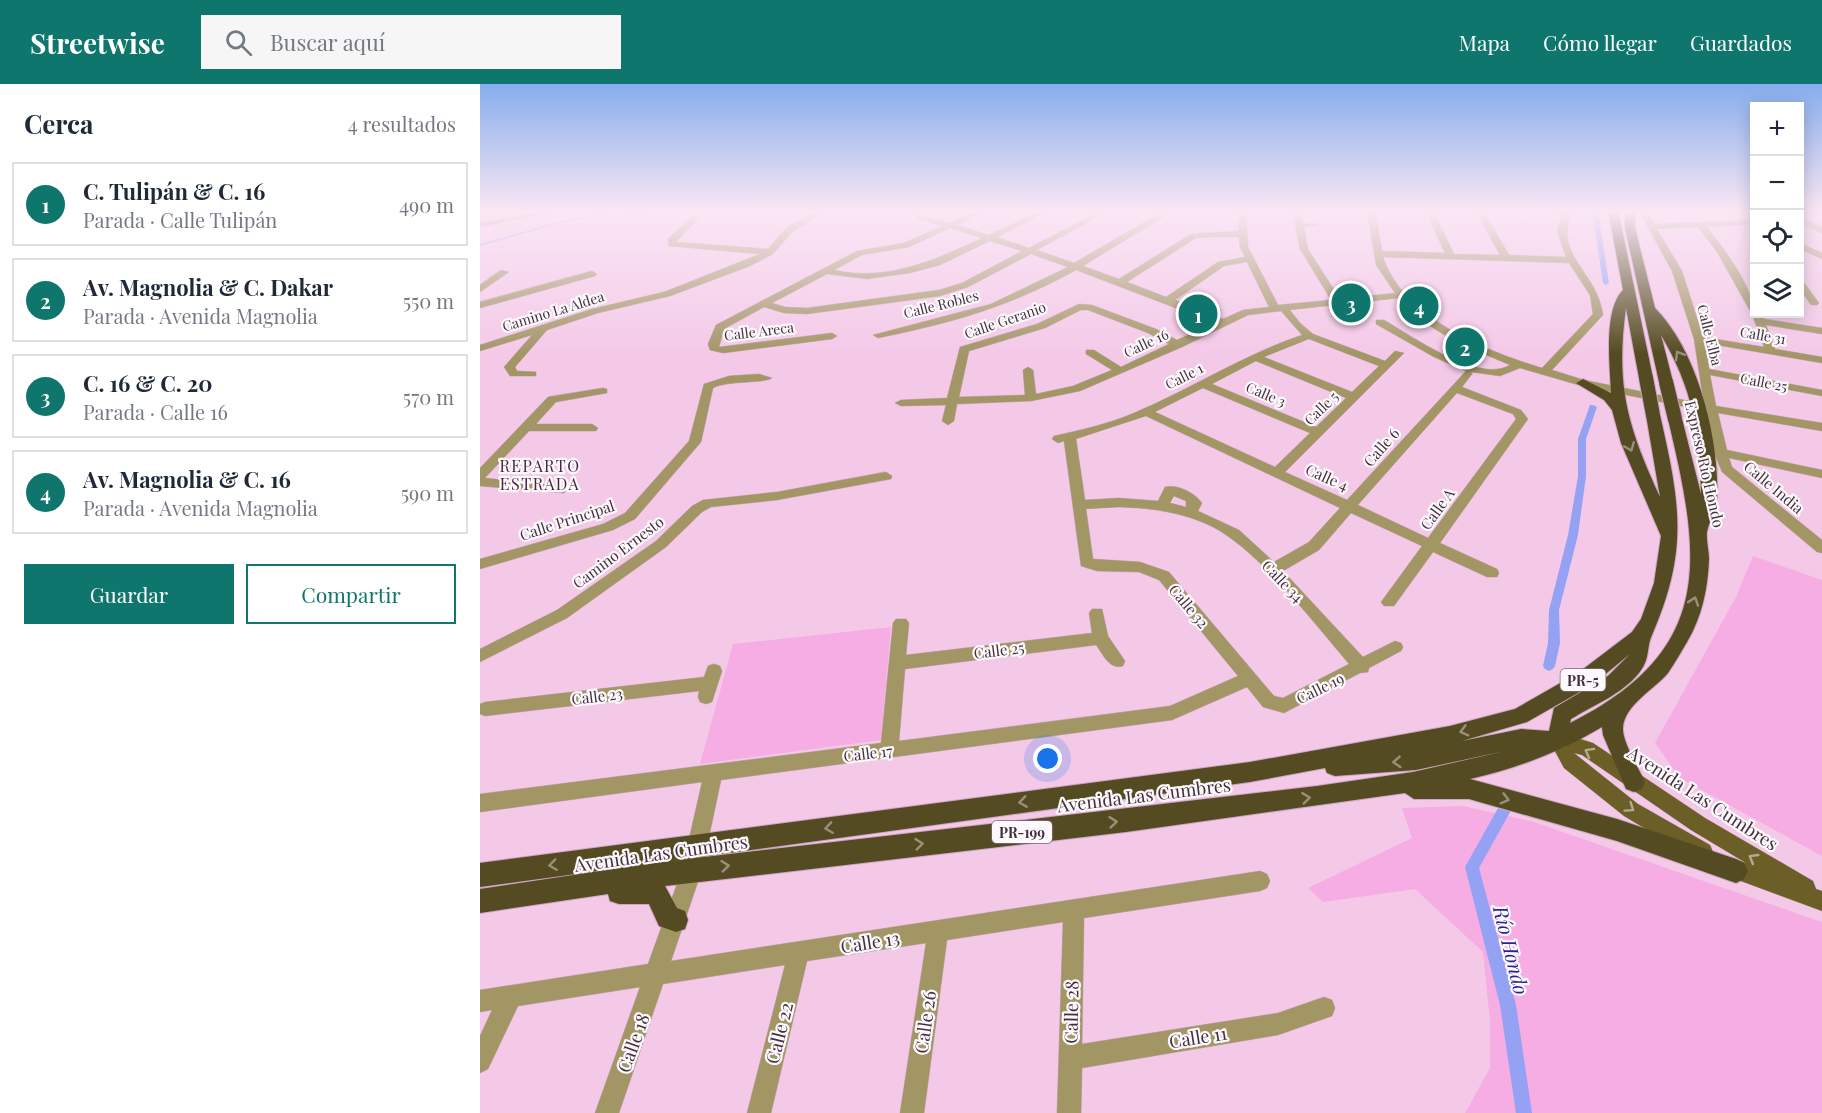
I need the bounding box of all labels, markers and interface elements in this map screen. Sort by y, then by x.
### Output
search box [201,15,621,69]
text: Streetwise [30,24,165,61]
icon: search [222,26,255,59]
text: Buscar aquí [270,27,385,57]
text: Mapa [1459,28,1510,56]
text: Cómo llegar [1543,28,1657,56]
text: Guardados [1690,28,1792,56]
map controls [1750,102,1804,318]
button: + [1750,102,1804,156]
text: Cerca [24,106,93,141]
text: 4 resultados [348,110,456,137]
button: − [1750,156,1804,210]
text: C. Tulipán & C. 16 [83,176,265,206]
text: 1 [42,191,49,218]
text: 490 m [399,191,454,218]
text: Parada · Calle Tulipán [83,206,277,233]
button: locate [1750,210,1804,264]
button: layers [1750,264,1804,318]
text: Av. Magnolia & C. Dakar [83,272,333,302]
pin: 3 [1332,280,1370,326]
pin: 4 [1400,284,1438,328]
street label: Camino La Aldea [500,286,606,336]
street label: Calle Robles [901,286,981,322]
text: 2 [40,287,51,314]
text: 550 m [403,287,454,314]
pin: 1 [1178,292,1218,336]
street label: Calle Geranio [962,297,1049,343]
text: Parada · Avenida Magnolia [83,302,318,329]
street label: Calle Elba [1693,302,1727,368]
street label: Calle Areca [723,317,795,345]
street label: Calle 31 [1738,322,1788,348]
street label: Calle 16 [1120,324,1172,362]
pin: 2 [1446,324,1484,370]
one-way arrow [1674,351,1686,361]
street label: Calle 1 [1162,358,1206,394]
text: C. 16 & C. 20 [83,368,212,398]
street label: Calle 25 [1739,368,1789,396]
street label: Calle 3 [1243,377,1289,411]
text: 3 [41,383,50,410]
text: 570 m [403,383,454,410]
street label: Calle 5 [1300,387,1342,429]
text: Parada · Calle 16 [83,398,228,425]
street label: Expreso Río Hondo [1681,399,1729,529]
street label: Calle 6 [1359,423,1404,471]
one-way arrow [1623,441,1635,452]
district label: REPARTO ESTRADA [499,455,581,494]
street label: Calle India [1740,456,1808,518]
street label: Calle 4 [1303,459,1351,495]
text: Av. Magnolia & C. 16 [83,464,291,494]
text: 4 [40,479,51,506]
text: 590 m [401,479,454,506]
street label: Calle A [1415,484,1459,534]
text: Parada · Avenida Magnolia [83,494,318,521]
street label: Calle Principal [517,495,617,545]
street label: Camino Ernesto [568,511,668,593]
street label: Calle 34 [1258,555,1308,607]
button: Guardar [24,564,234,624]
button: Compartir [246,564,456,624]
street label: Calle 32 [1165,580,1213,632]
one-way arrow [1687,596,1699,607]
street label: Calle 25 [972,637,1026,663]
street label: Calle 19 [1293,668,1347,708]
road number: PR-5 [1560,669,1606,691]
street label: Calle 23 [570,683,624,709]
one-way arrow [1459,724,1469,736]
street label: Calle 17 [842,740,894,766]
street label: Avenida Las Cumbres [1622,740,1783,856]
your location [1033,744,1062,773]
one-way arrow [1585,748,1595,759]
one-way arrow [1393,755,1402,768]
street label: Avenida Las Cumbres [1055,772,1232,818]
one-way arrow [1301,792,1311,804]
one-way arrow [1500,792,1510,805]
one-way arrow [1018,796,1027,808]
one-way arrow [1623,801,1634,812]
one-way arrow [1108,816,1117,829]
road number: PR-199 [992,821,1052,843]
one-way arrow [825,822,834,834]
street label: Avenida Las Cumbres [572,829,749,877]
one-way arrow [914,838,923,851]
one-way arrow [1749,853,1759,865]
one-way arrow [548,859,557,871]
one-way arrow [720,860,730,873]
water label: Río Hondo [1488,902,1536,997]
street label: Calle 13 [839,925,901,959]
street label: Calle 28 [1058,980,1084,1044]
street label: Calle 26 [909,989,941,1055]
street label: Calle 22 [760,1000,798,1066]
street label: Calle 18 [611,1010,655,1076]
street label: Calle 11 [1167,1021,1229,1053]

